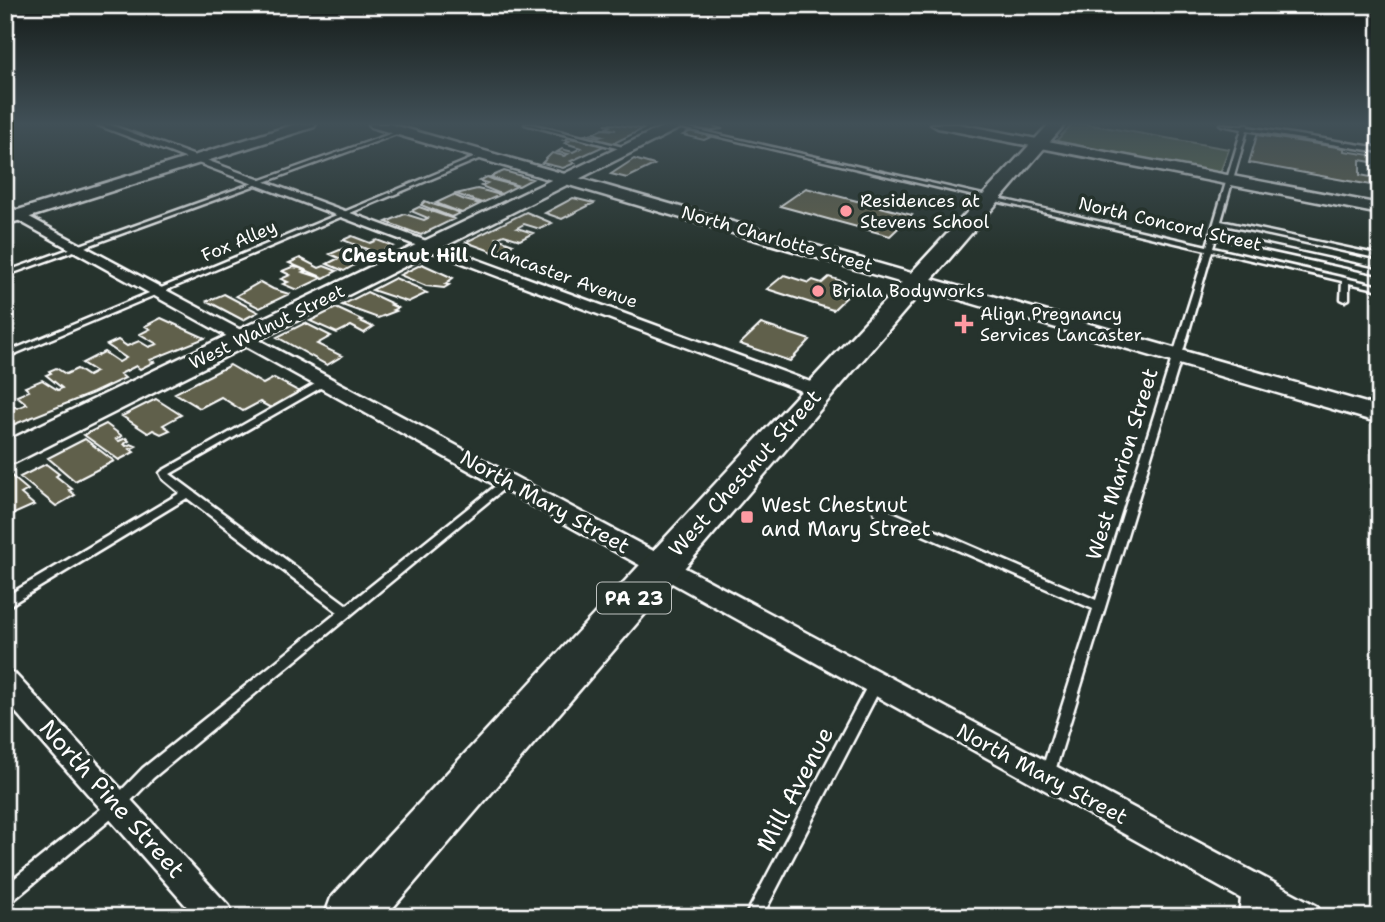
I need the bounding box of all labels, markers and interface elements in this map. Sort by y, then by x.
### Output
place label: Residences at Stevens School [860,189,990,234]
street label: North Concord Street [1076,191,1264,257]
street label: North Charlotte Street [679,200,876,278]
marker: Residences at Stevens School [838,203,854,219]
street label: Fox Alley [198,214,280,268]
street label: Lancaster Avenue [487,238,641,314]
district label: Chestnut Hill [342,243,469,268]
street label: West Walnut Street [185,279,349,375]
place label: Briala Bodyworks [832,279,985,303]
marker: Briala Bodyworks [810,283,826,299]
place label: Align Pregnancy Services Lancaster [980,302,1142,347]
marker: Align Pregnancy Services Lancaster [954,314,974,334]
street label: West Marion Street [1079,365,1165,563]
street label: West Chestnut Street [662,383,828,563]
street label: North Mary Street [455,444,635,560]
place label: West Chestnut and Mary Street [761,491,931,543]
marker: West Chestnut and Mary Street [739,509,755,525]
road number: PA 23 [597,582,671,614]
street label: North Pine Street [32,713,192,885]
street label: North Mary Street [952,717,1132,831]
street label: Mill Avenue [749,721,841,857]

